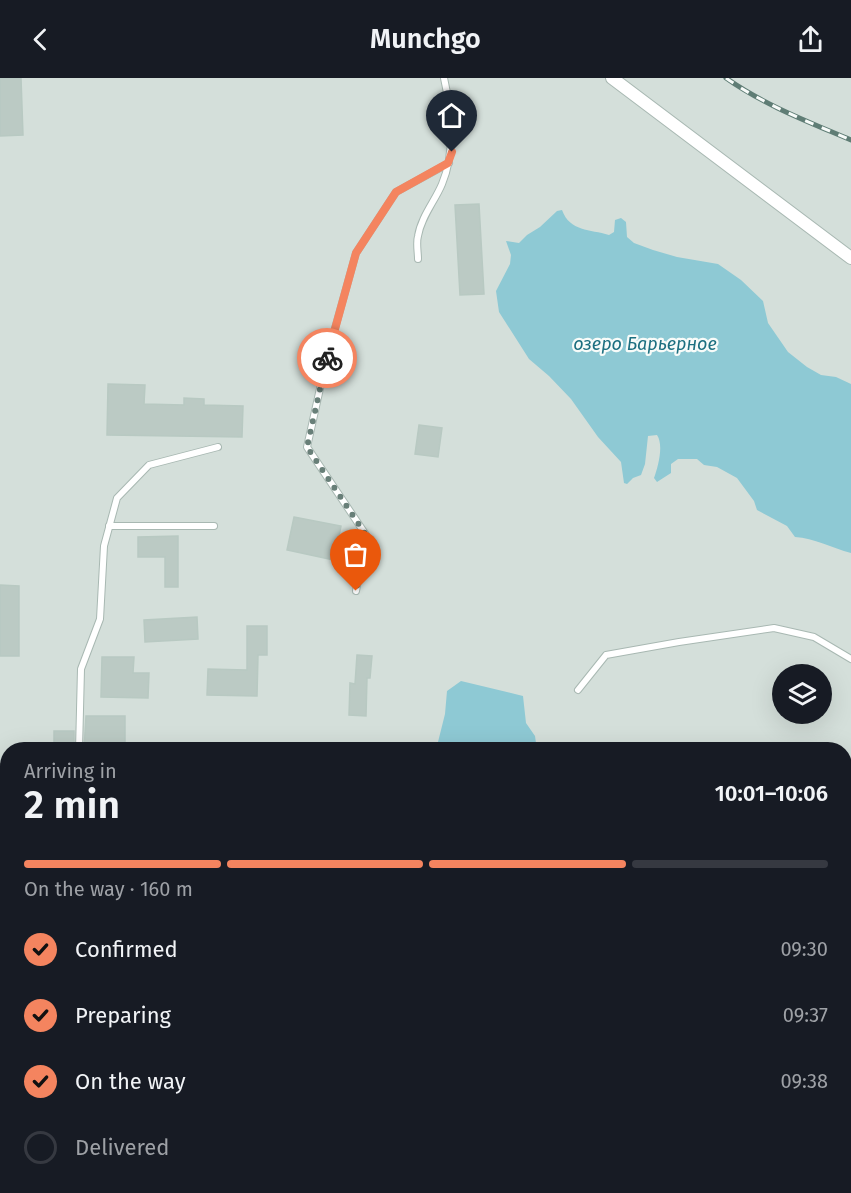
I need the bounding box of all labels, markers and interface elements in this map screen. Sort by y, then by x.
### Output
icon: back [24,23,57,56]
text: Munchgo [370,23,481,55]
icon: share [794,23,827,56]
pin [426,90,477,152]
icon: home [435,99,468,132]
courier [297,328,357,388]
water label: озеро Барьерное [573,333,717,355]
icon: bike [311,342,344,375]
pin [330,529,381,591]
icon: bag [339,538,372,571]
map controls [772,664,832,724]
button: layers [772,664,832,724]
text: Arriving in [24,759,117,783]
text: 10:01–10:06 [715,780,828,807]
text: 2 min [24,782,120,828]
text: On the way · 160 m [24,877,193,901]
icon: check [24,933,57,966]
text: Confirmed [75,936,178,963]
text: 09:30 [780,937,828,961]
icon: check [24,999,57,1032]
text: Preparing [75,1002,171,1029]
text: 09:37 [783,1003,828,1027]
icon: check [24,1065,57,1098]
text: On the way [75,1068,186,1095]
text: 09:38 [781,1069,828,1093]
text: Delivered [75,1134,170,1161]

